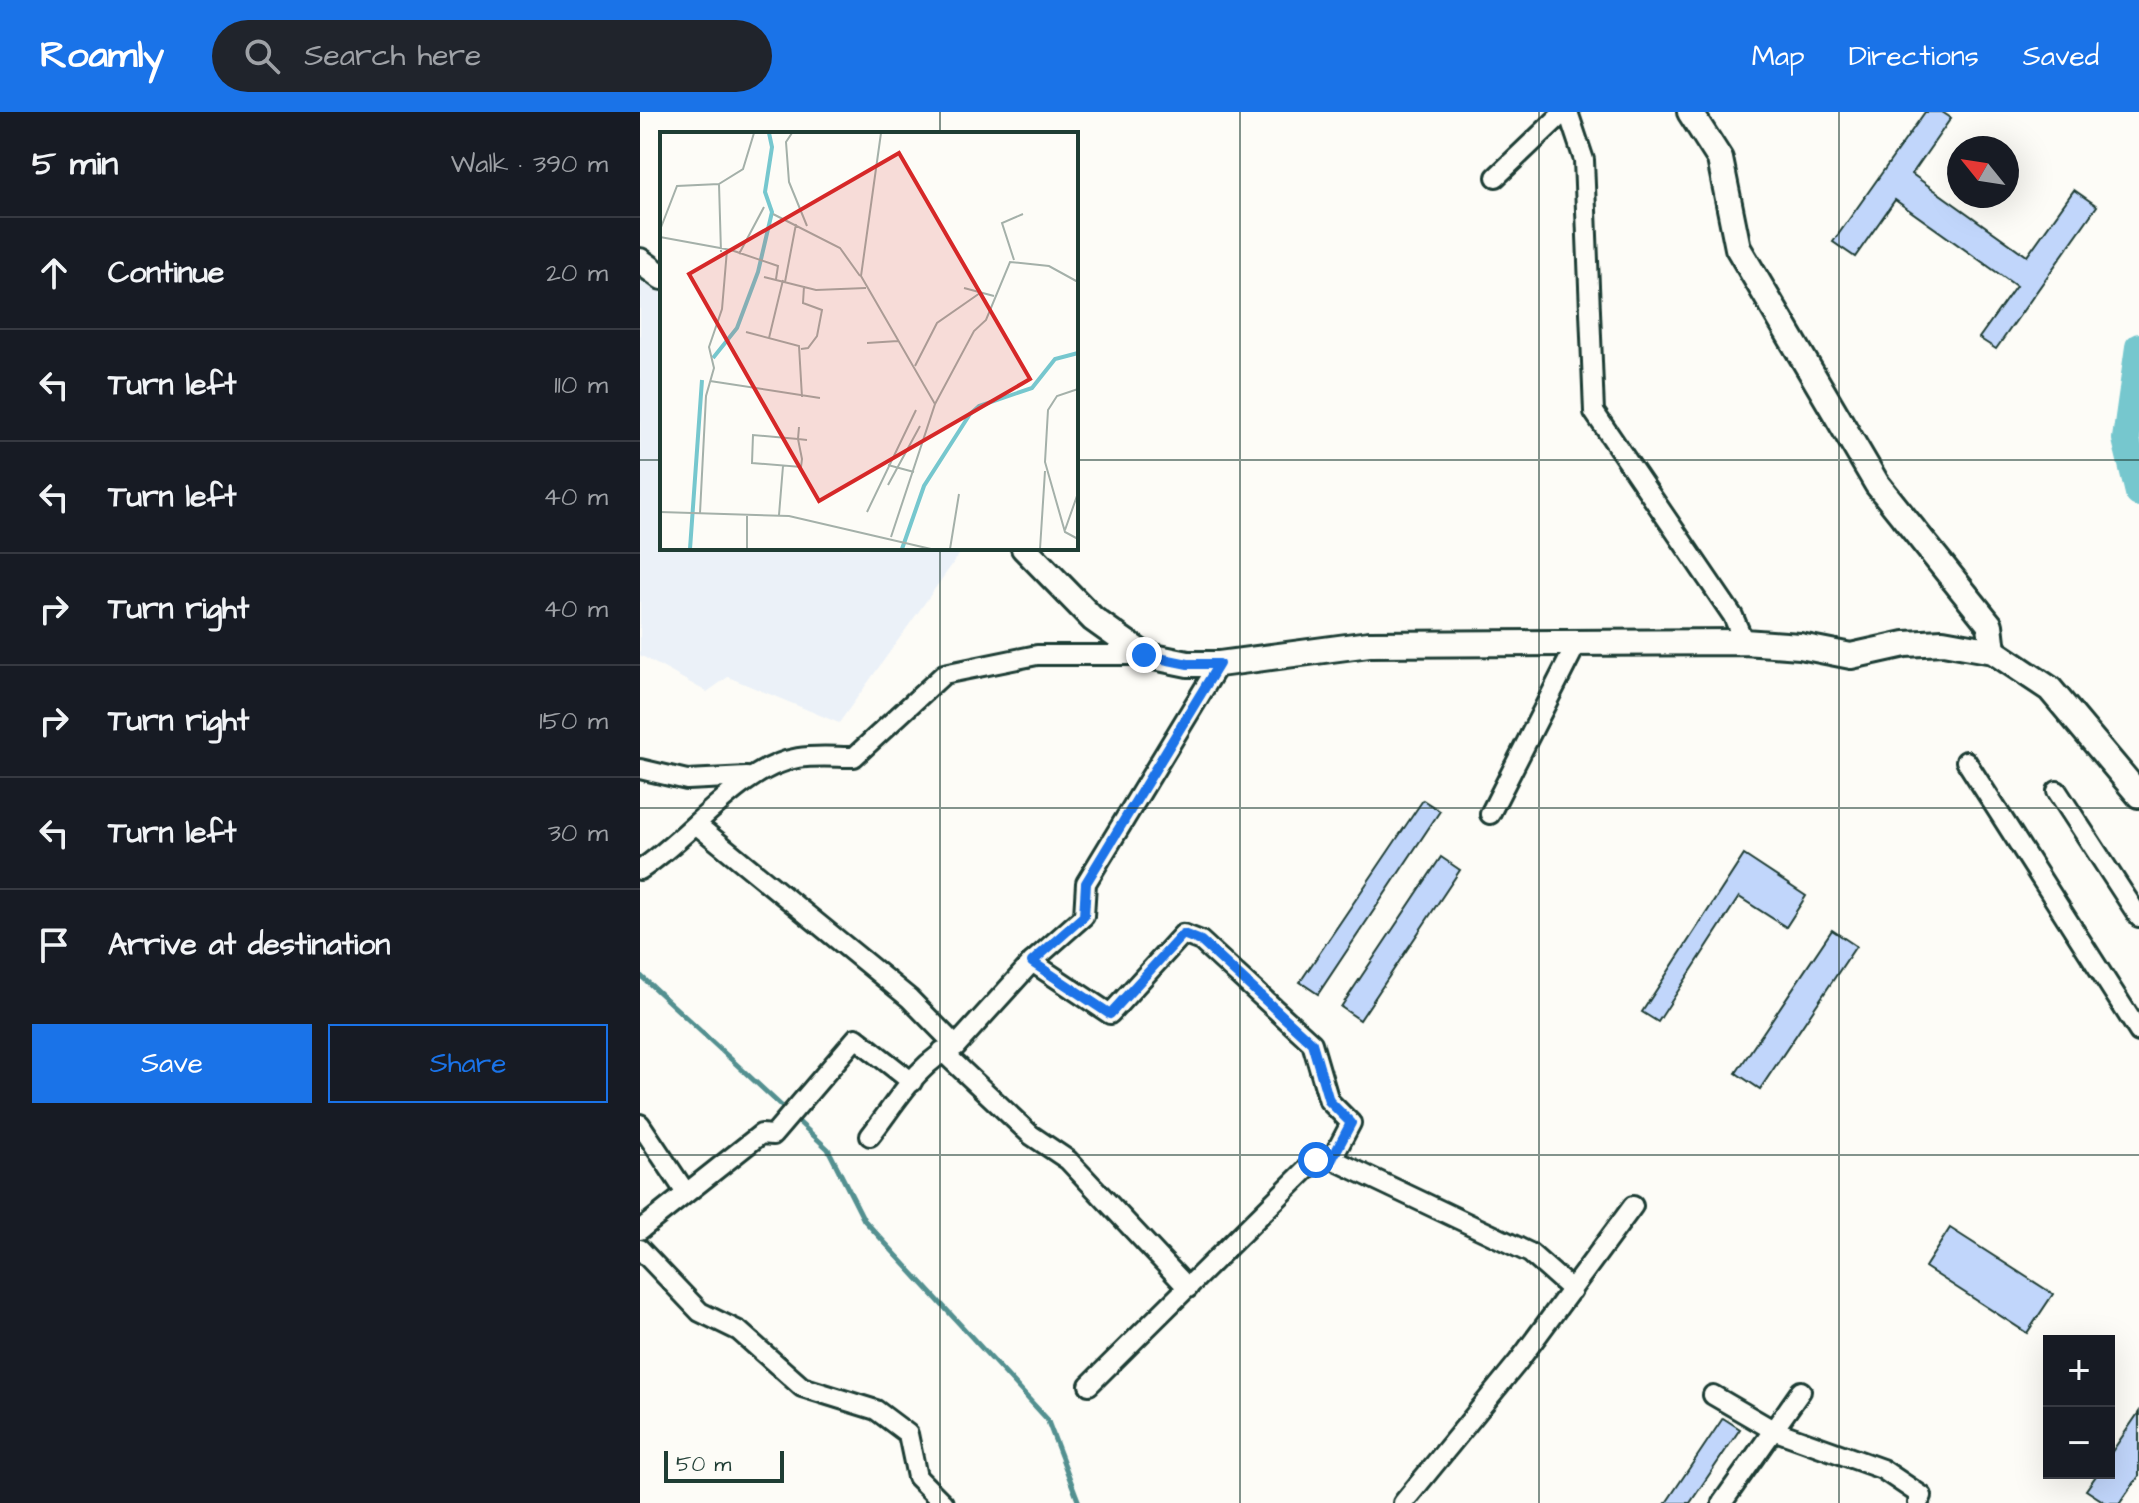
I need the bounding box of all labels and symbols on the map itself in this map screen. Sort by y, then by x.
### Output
inset map [660,132,1078,550]
north arrow [1947,136,2019,208]
route end [1126,637,1162,673]
route start [1298,1142,1334,1178]
scale bar [664,1447,784,1483]

